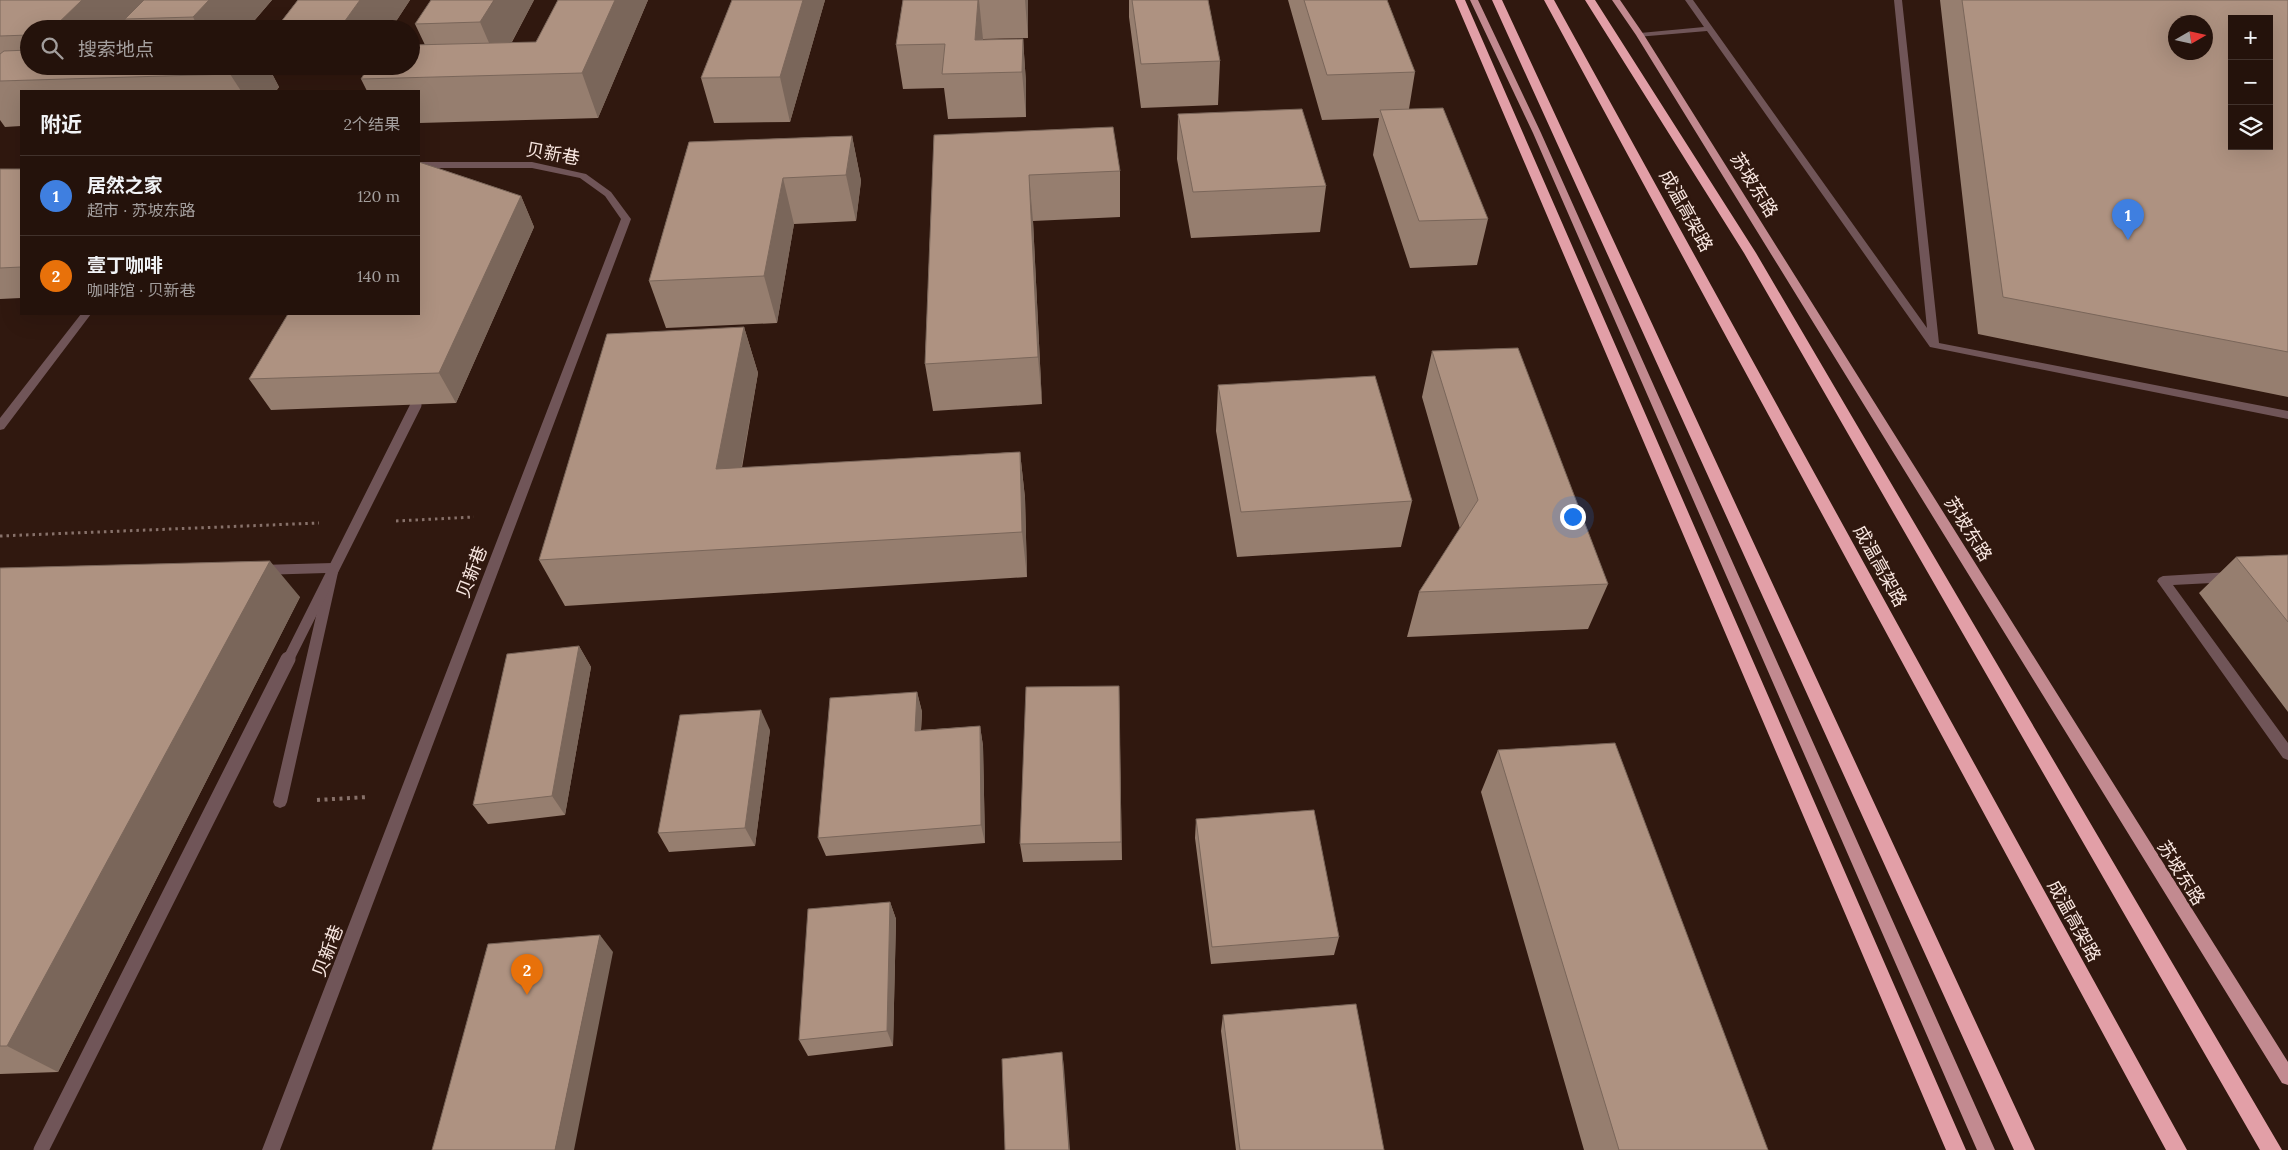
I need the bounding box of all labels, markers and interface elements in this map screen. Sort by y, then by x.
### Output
north arrow [2168,15,2213,60]
map controls [2228,15,2273,150]
button: + [2228,15,2273,60]
search box [20,20,420,75]
icon: search [38,34,66,62]
text: 搜索地点 [78,37,154,61]
button: − [2228,60,2273,105]
button: layers [2228,105,2273,150]
text: 附近 [40,111,82,138]
text: 2个结果 [343,114,400,134]
street label: 贝新巷 [525,137,582,170]
street label: 苏坡东路 [1726,148,1783,221]
street label: 成温高架路 [1655,166,1718,256]
text: 居然之家 [87,173,163,197]
text: 1 [53,186,59,206]
text: 120 m [357,186,400,206]
pin: 1 [2112,199,2144,240]
text: 超市 · 苏坡东路 [87,200,195,220]
text: 壹丁咖啡 [87,253,163,277]
text: 2 [52,266,60,286]
text: 140 m [357,266,400,286]
text: 咖啡馆 · 贝新巷 [87,280,195,300]
street label: 苏坡东路 [1940,492,1997,565]
your location [1560,504,1586,530]
street label: 成温高架路 [1849,521,1912,611]
street label: 贝新巷 [451,542,492,601]
street label: 苏坡东路 [2153,836,2210,909]
street label: 成温高架路 [2043,876,2106,966]
street label: 贝新巷 [307,921,348,980]
pin: 2 [511,954,543,995]

